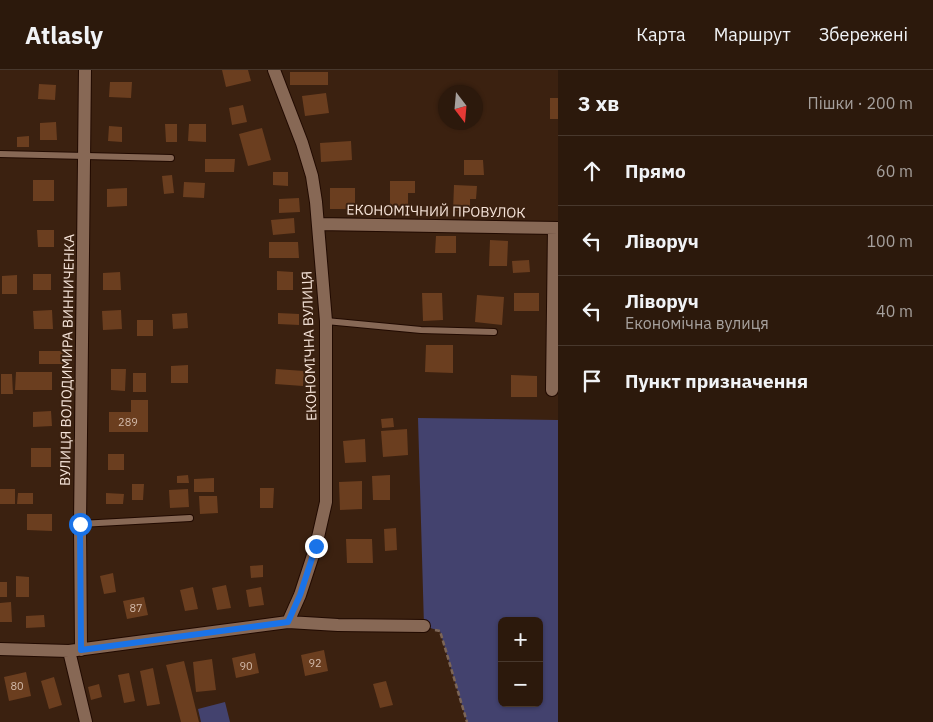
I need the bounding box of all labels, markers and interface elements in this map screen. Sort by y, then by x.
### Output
text: Atlasly [25,19,103,51]
text: Карта [636,23,686,46]
text: Маршрут [714,23,791,46]
text: Збережені [819,23,908,46]
north arrow [438,85,483,130]
text: 3 хв [578,89,619,117]
text: Пішки · 200 m [808,93,913,113]
icon: ahead [578,157,606,185]
text: Прямо [625,159,686,183]
text: 60 m [876,161,913,181]
street label: ЕКОНОМІЧНИЙ ПРОВУЛОК [346,199,526,222]
icon: left [578,227,606,255]
text: Ліворуч [625,229,699,253]
text: 100 m [866,231,913,251]
street label: ВУЛИЦЯ ВОЛОДИМИРА ВИННИЧЕНКА [56,234,78,486]
street label: ЕКОНОМІЧНА ВУЛИЦЯ [297,271,321,421]
text: Ліворуч [625,289,699,313]
icon: left [578,297,606,325]
text: 40 m [876,301,913,321]
text: Економічна вулиця [625,313,769,333]
icon: arrive [578,367,606,395]
text: Пункт призначення [625,369,808,393]
house number: 289 [118,415,138,429]
route start [69,513,92,536]
route end [305,535,328,558]
house number: 87 [129,601,143,615]
map controls [498,617,543,707]
button: + [498,617,543,662]
house number: 92 [308,656,322,670]
house number: 90 [239,659,253,673]
button: − [498,662,543,707]
house number: 80 [10,679,24,693]

